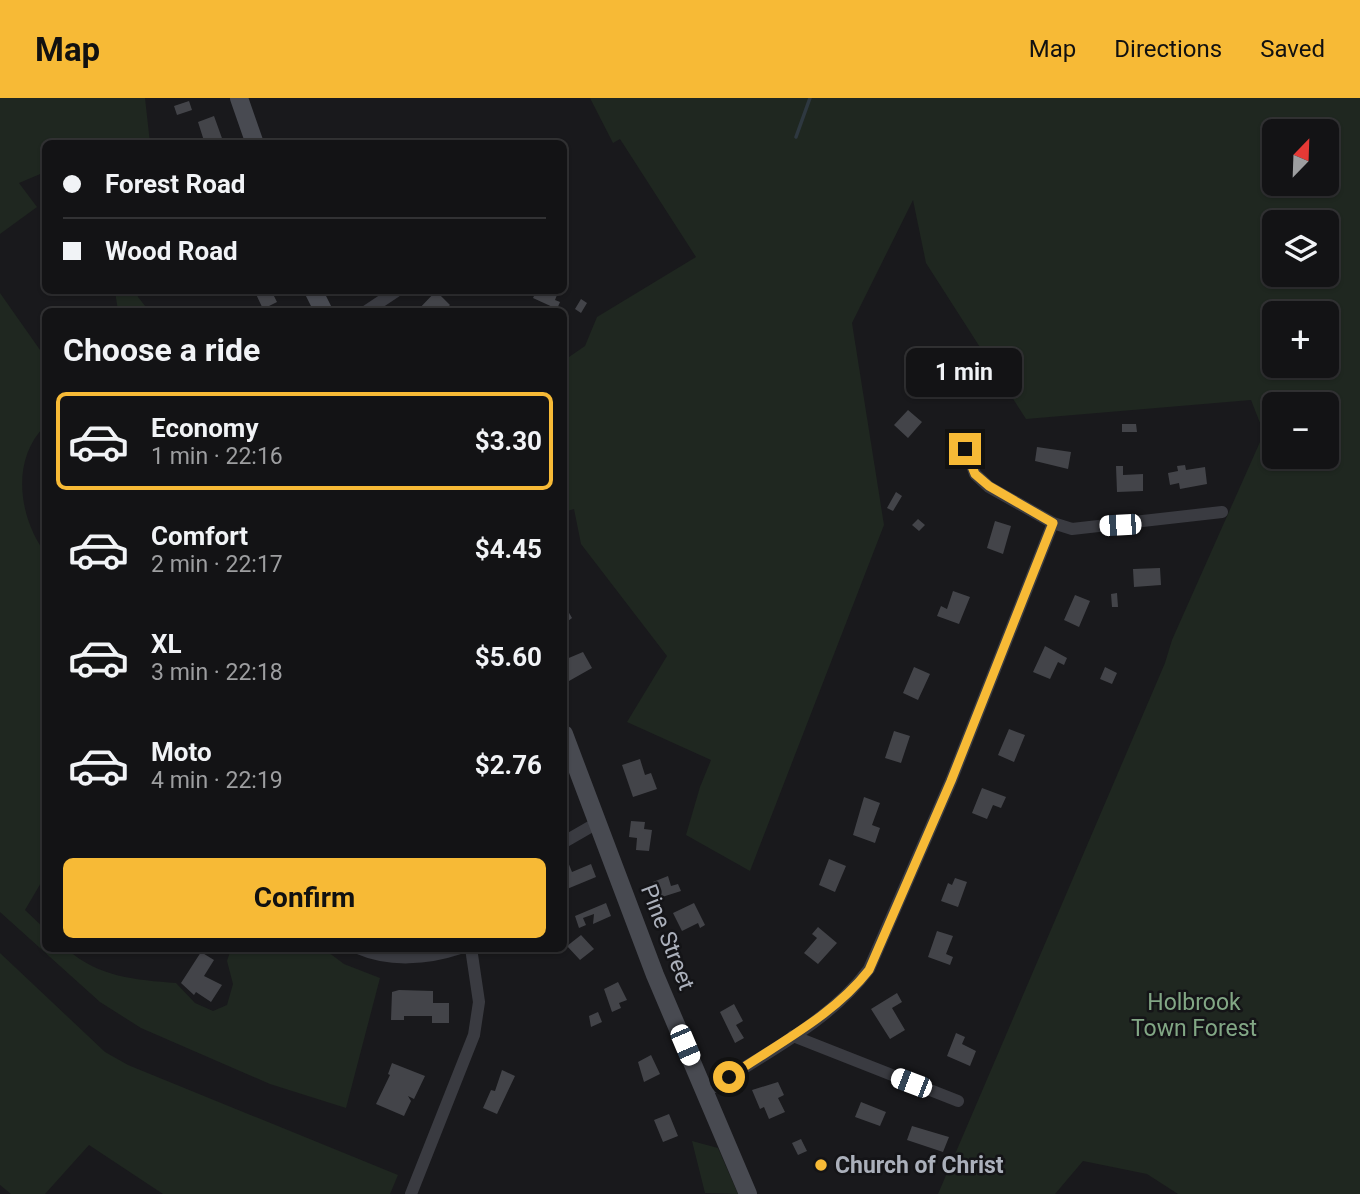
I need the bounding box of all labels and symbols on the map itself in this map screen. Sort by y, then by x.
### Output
north arrow [1262,119,1339,196]
callout: 1 min [907,348,1023,396]
route end [949,433,981,465]
car [1099,513,1142,537]
street label: Pine Street [635,880,700,994]
park label: Holbrook Town Forest [1131,989,1257,1042]
car [668,1022,703,1068]
route start [713,1061,745,1093]
car [888,1066,935,1100]
place label: Church of Christ [835,1152,1004,1179]
marker: Church of Christ [813,1157,829,1173]

